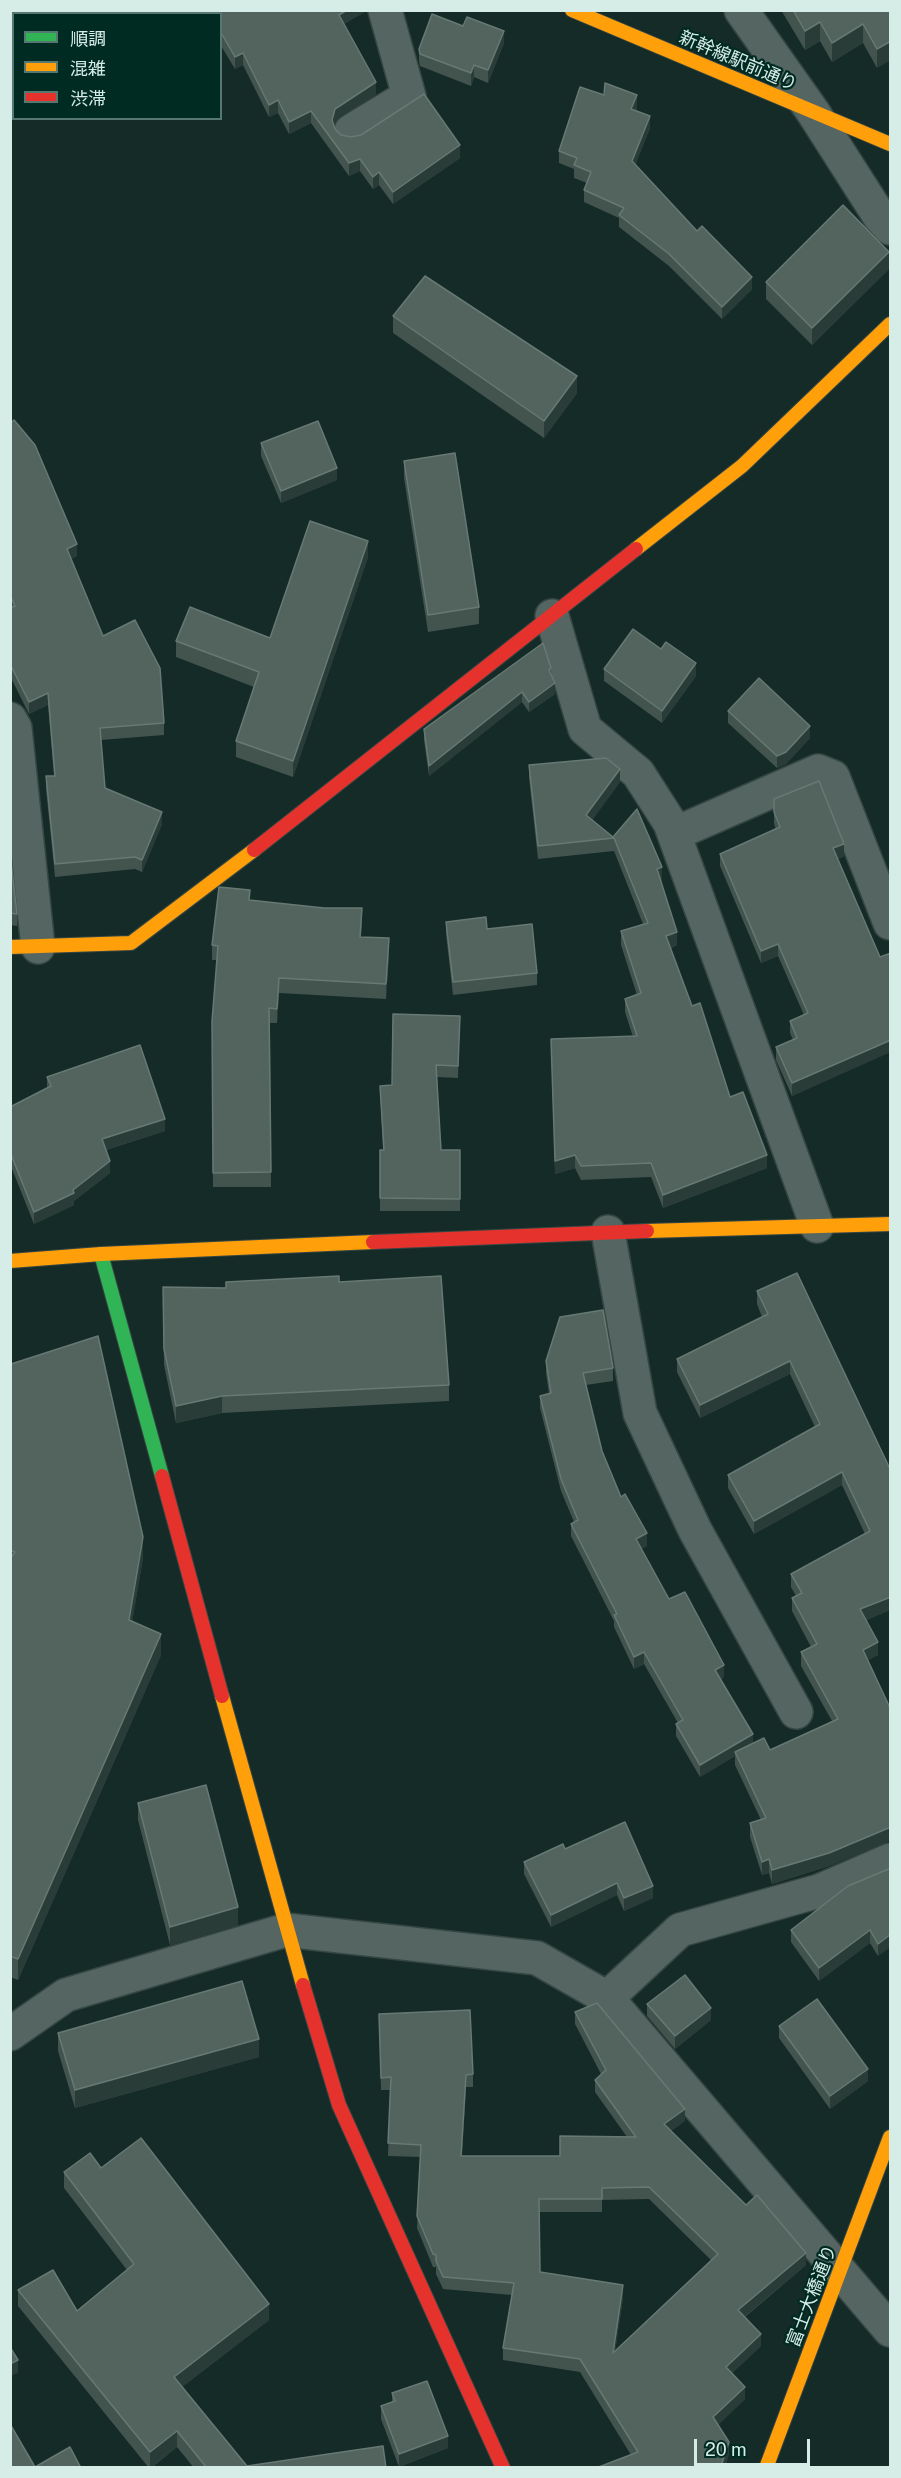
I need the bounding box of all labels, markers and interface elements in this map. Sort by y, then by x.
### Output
legend [12,12,222,120]
street label: 新幹線駅前通り [676,26,800,96]
text: 順調 [70,28,106,49]
text: 混雑 [70,58,106,79]
text: 渋滞 [70,88,106,109]
street label: 富士大橋通り [783,2242,841,2350]
scale bar [697,2427,812,2465]
text: 20 m [705,2439,747,2460]

